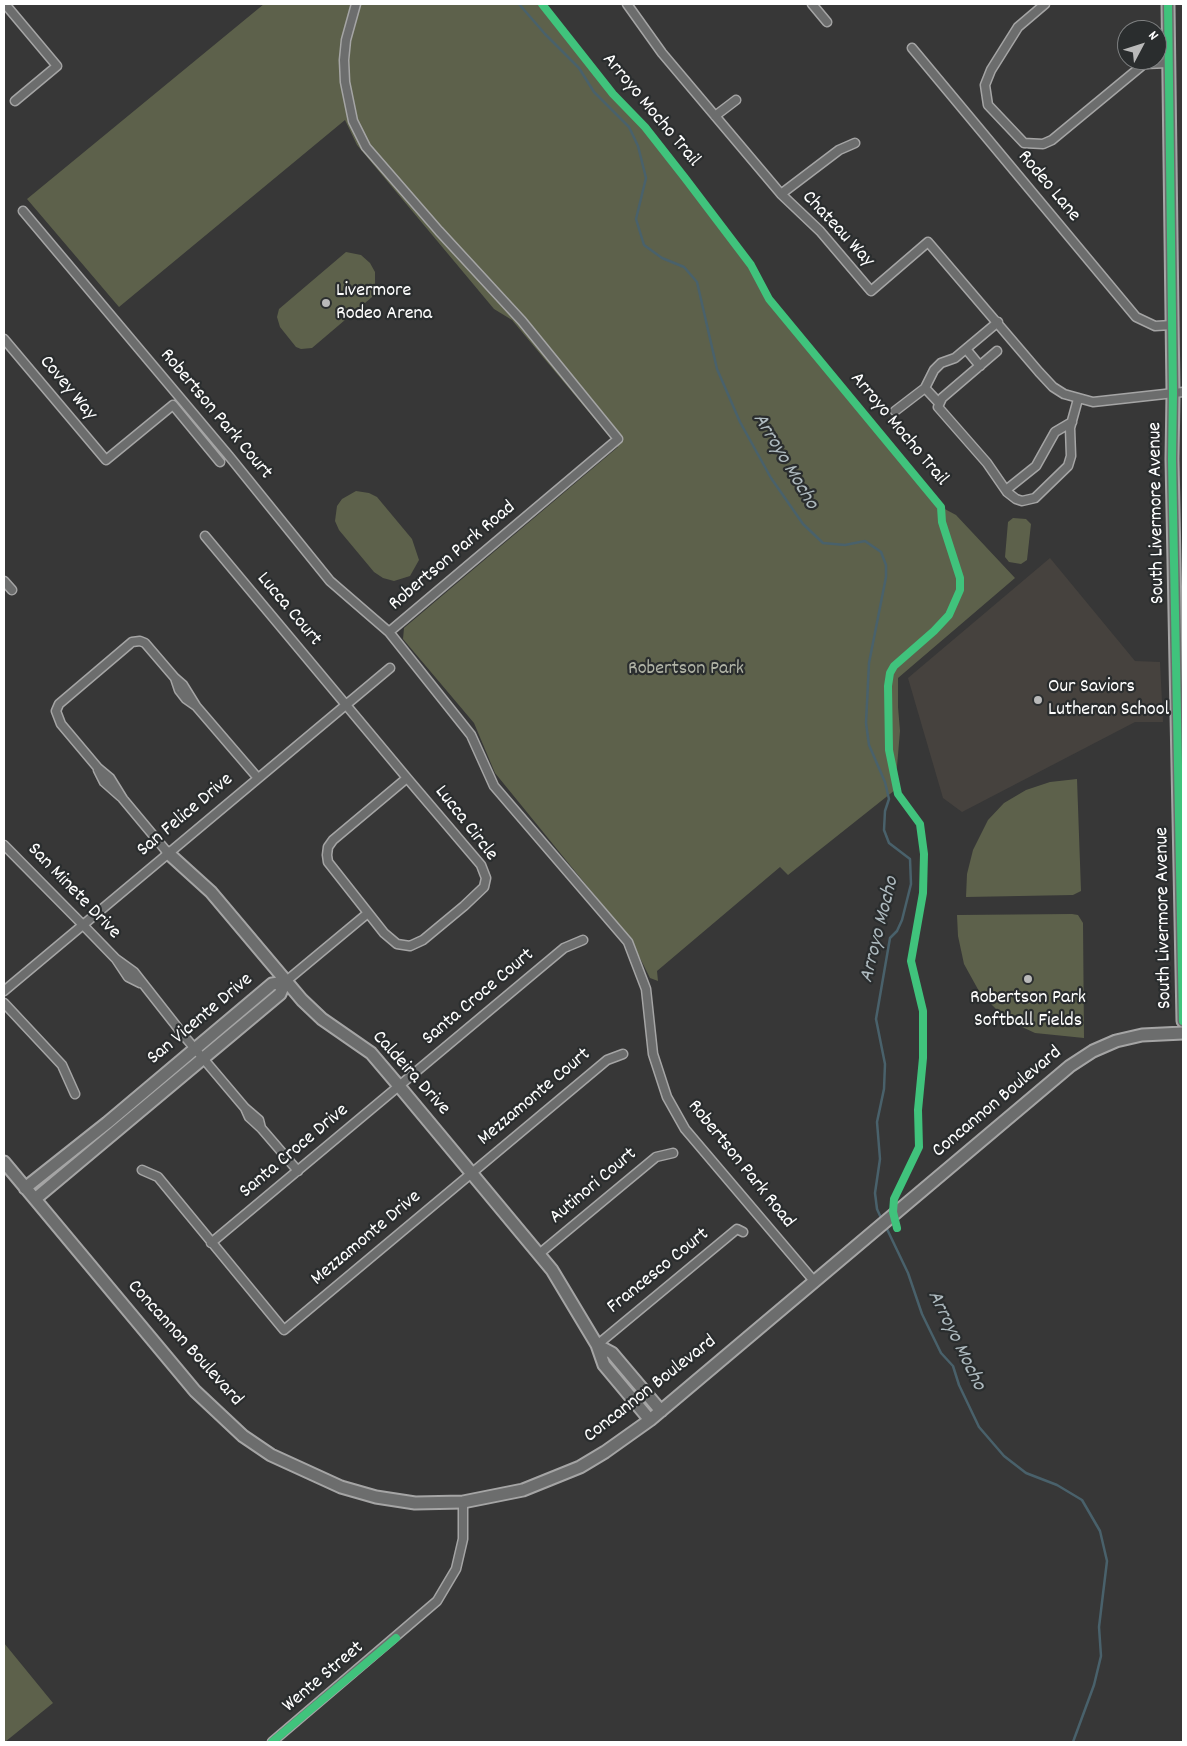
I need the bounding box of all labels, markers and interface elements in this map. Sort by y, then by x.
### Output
north arrow [1117,20,1167,70]
text: N [1143,27,1163,45]
street label: Arroyo Mocho Trail [596,49,704,173]
street label: Rodeo Lane [1011,146,1085,228]
street label: Chateau Way [795,187,879,273]
place label: Livermore Rodeo Arena [336,280,432,327]
marker: Livermore Rodeo Arena [320,297,332,309]
street label: Robertson Park Court [153,345,277,485]
street label: Covey Way [33,352,101,426]
street label: Arroyo Mocho Trail [844,368,952,492]
water label: Arroyo Mocho [745,409,823,515]
street label: South Livermore Avenue [1144,422,1172,604]
street label: Robertson Park Road [385,497,521,617]
street label: Lucca Court [250,568,326,652]
park label: Robertson Park [628,658,744,682]
place label: Our Saviors Lutheran School [1048,676,1169,723]
marker: Our Saviors Lutheran School [1032,694,1044,706]
street label: San Felice Drive [133,769,239,863]
street label: Lucca Circle [428,781,502,867]
street label: South Livermore Avenue [1151,827,1179,1009]
street label: San Minete Drive [21,839,125,945]
water label: Arroyo Mocho [856,875,906,985]
street label: Santa Croce Court [418,944,540,1052]
street label: San Vicente Drive [143,969,259,1071]
marker: Robertson Park Softball Fields [1022,973,1034,985]
place label: Robertson Park Softball Fields [970,987,1086,1034]
street label: Caldeira Drive [366,1027,454,1121]
street label: Concannon Boulevard [928,1042,1068,1164]
street label: Mezzamonte Court [474,1044,596,1152]
street label: Robertson Park Road [681,1096,799,1234]
street label: Santa Croce Drive [236,1099,354,1205]
street label: Autinori Court [545,1144,643,1230]
street label: Mezzamonte Drive [307,1186,427,1292]
street label: Francesco Court [603,1224,715,1320]
street label: Concannon Boulevard [121,1276,247,1412]
water label: Arroyo Mocho [920,1287,990,1395]
street label: Concannon Boulevard [580,1331,722,1449]
street label: Wente Street [278,1637,370,1719]

